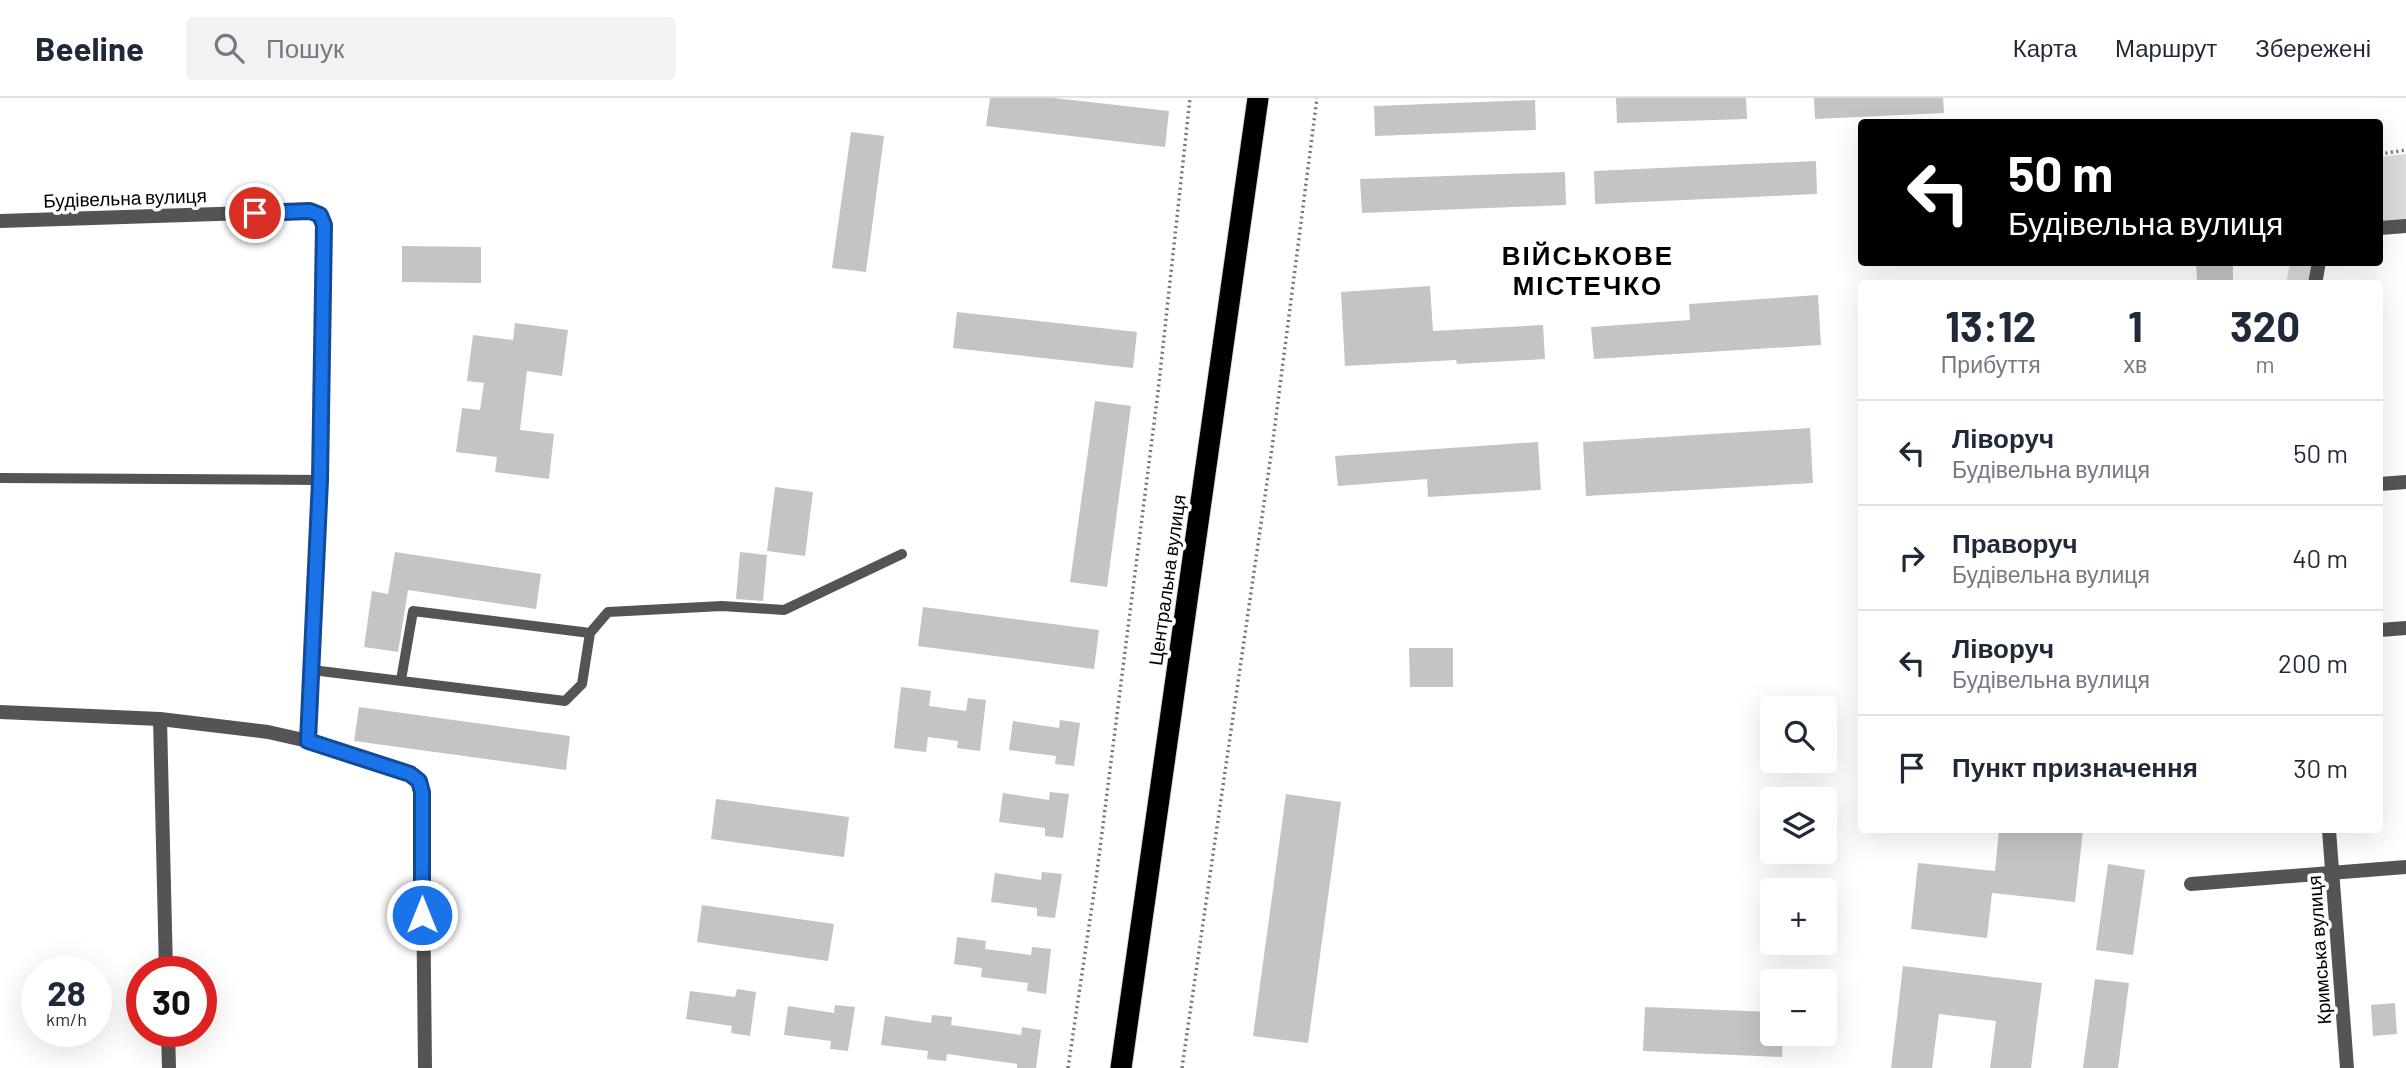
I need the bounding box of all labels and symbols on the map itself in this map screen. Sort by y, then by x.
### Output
street label: Будівельна вулиця [43,183,207,212]
pin [225,183,285,243]
district label: ВІЙСЬКОВЕ МІСТЕЧКО [1502,239,1674,300]
street label: Центральна вулиця [1143,493,1190,667]
street label: Кримська вулиця [2302,875,2335,1025]
position arrow [385,878,459,952]
speed limit sign: 30 [126,956,217,1047]

